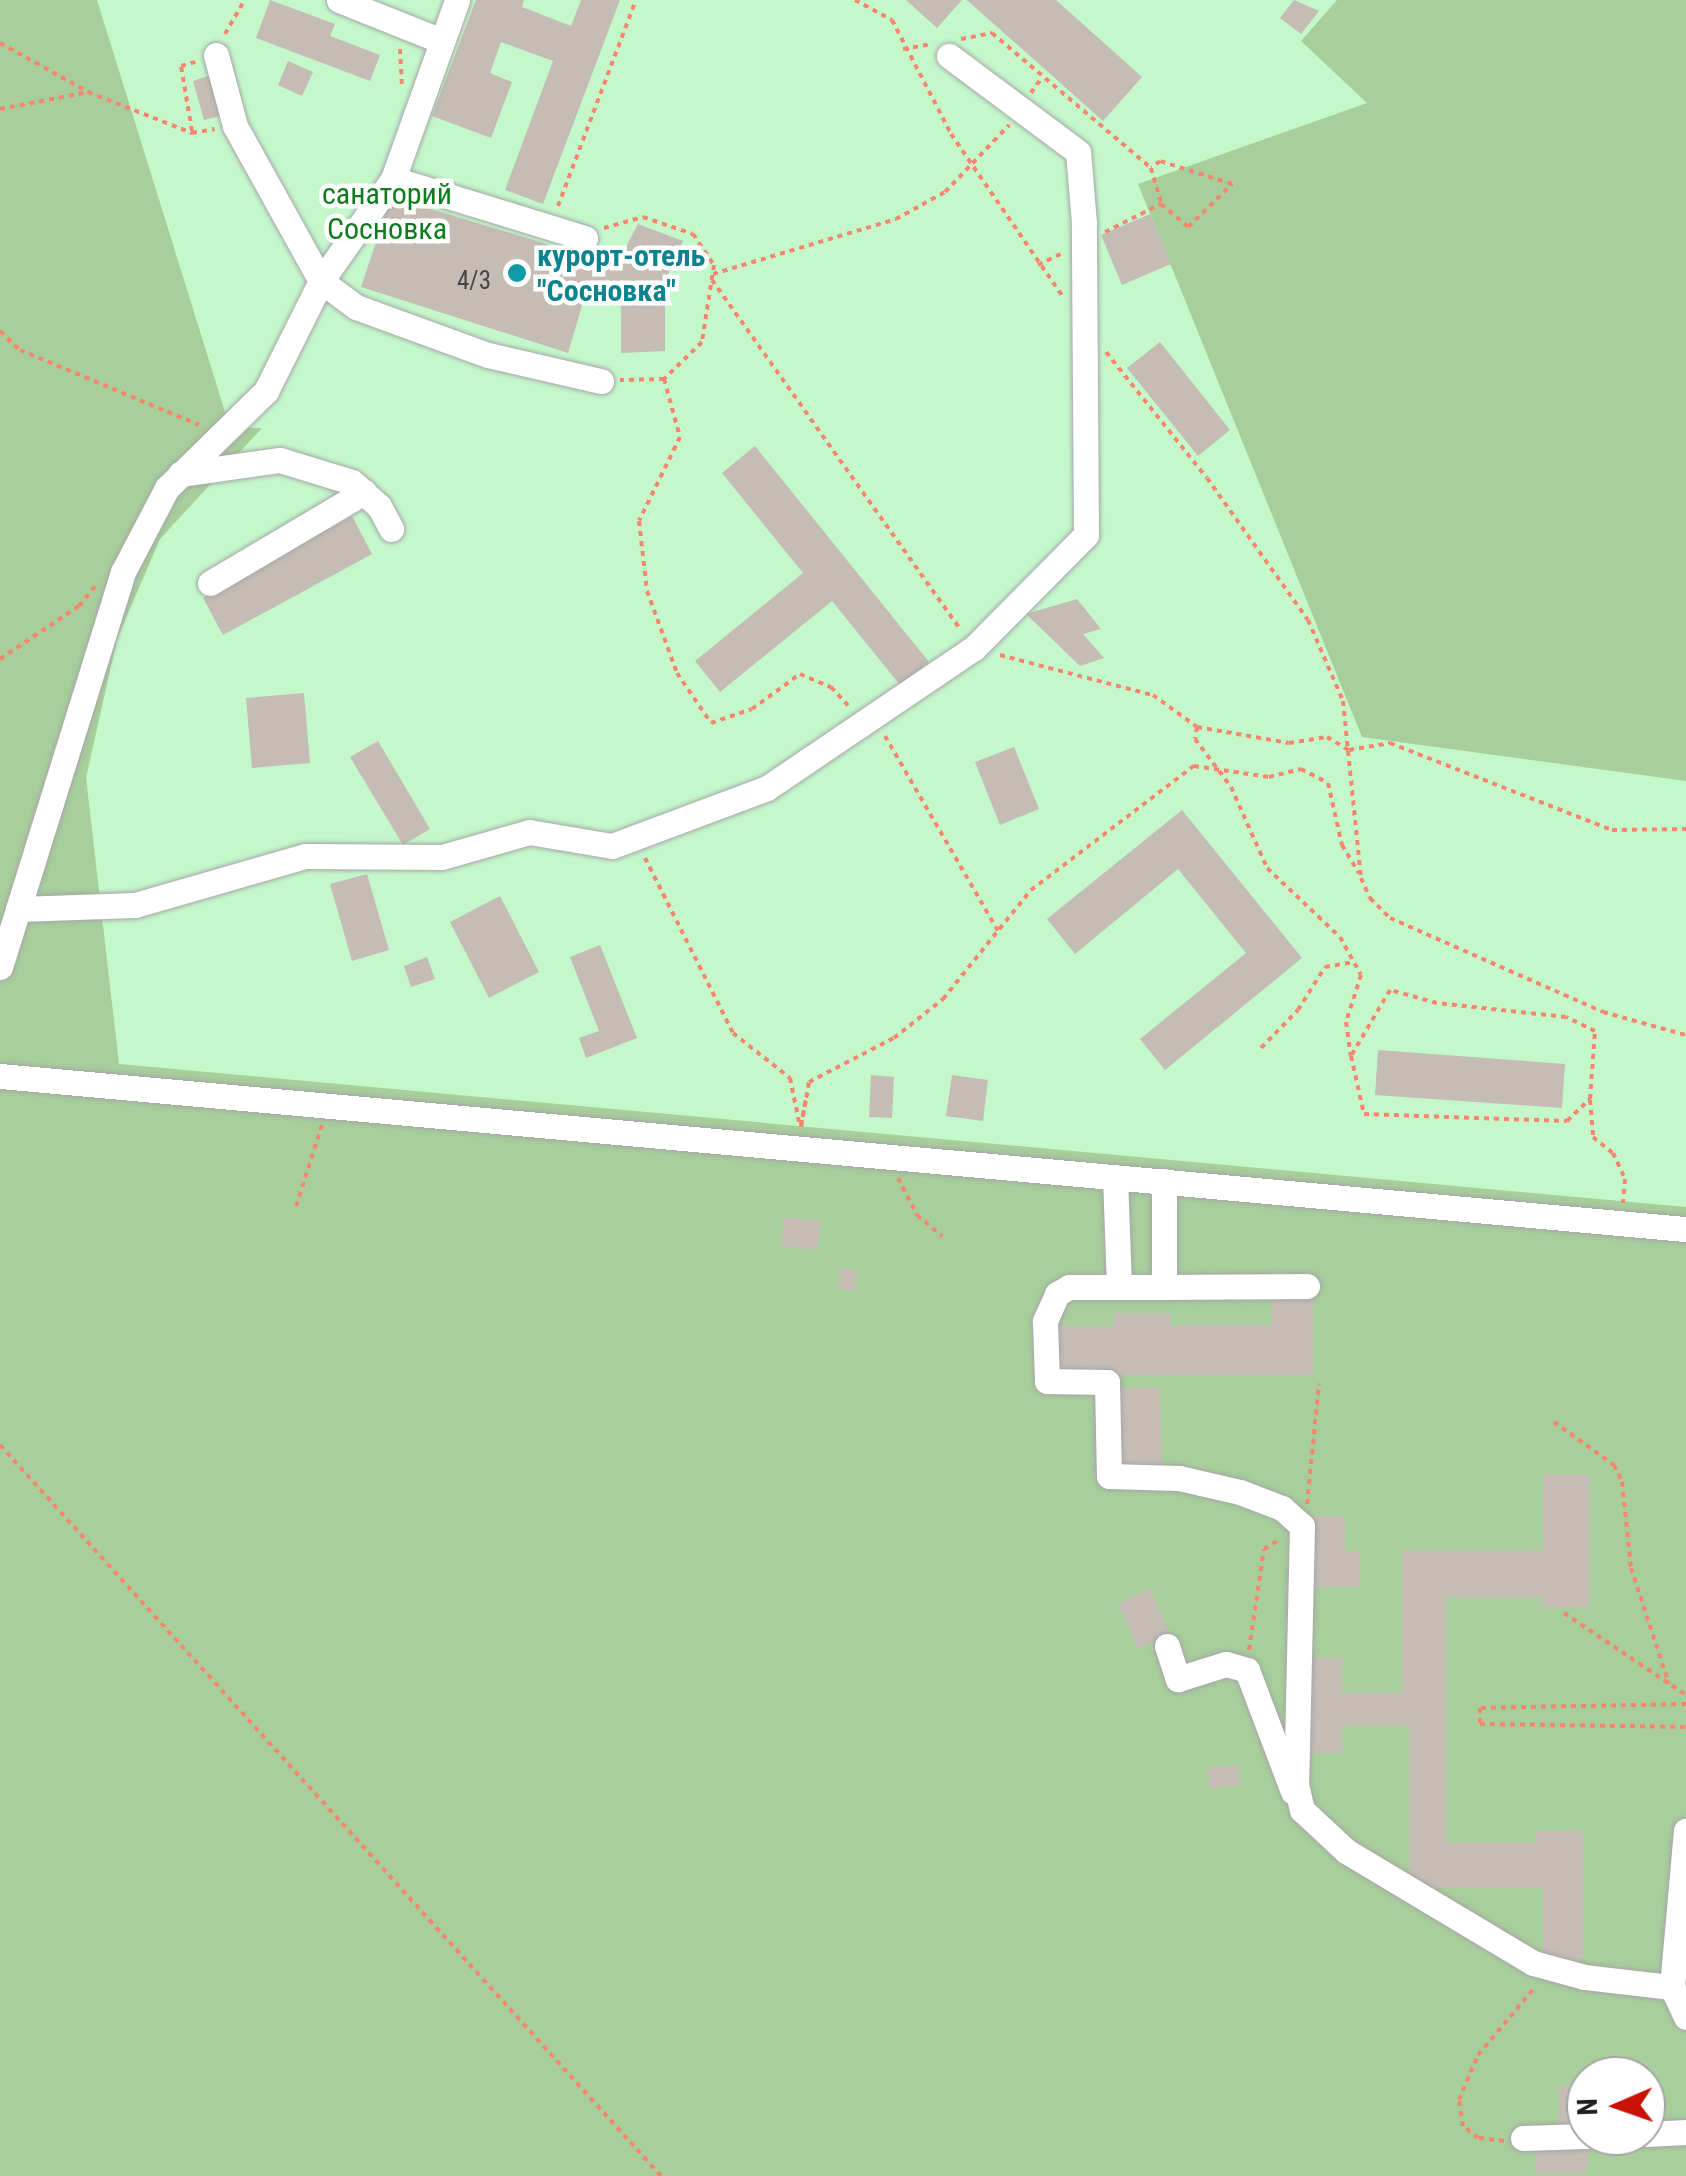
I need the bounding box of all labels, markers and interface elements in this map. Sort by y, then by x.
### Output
park label: санаторий Сосновка [322,176,452,246]
place label: курорт-отель "Сосновка" [537,238,705,308]
marker: курорт-отель "Сосновка" [506,262,528,284]
house number: 4/3 [457,266,491,296]
north arrow [1566,2056,1666,2156]
text: N [1571,2098,1604,2116]

